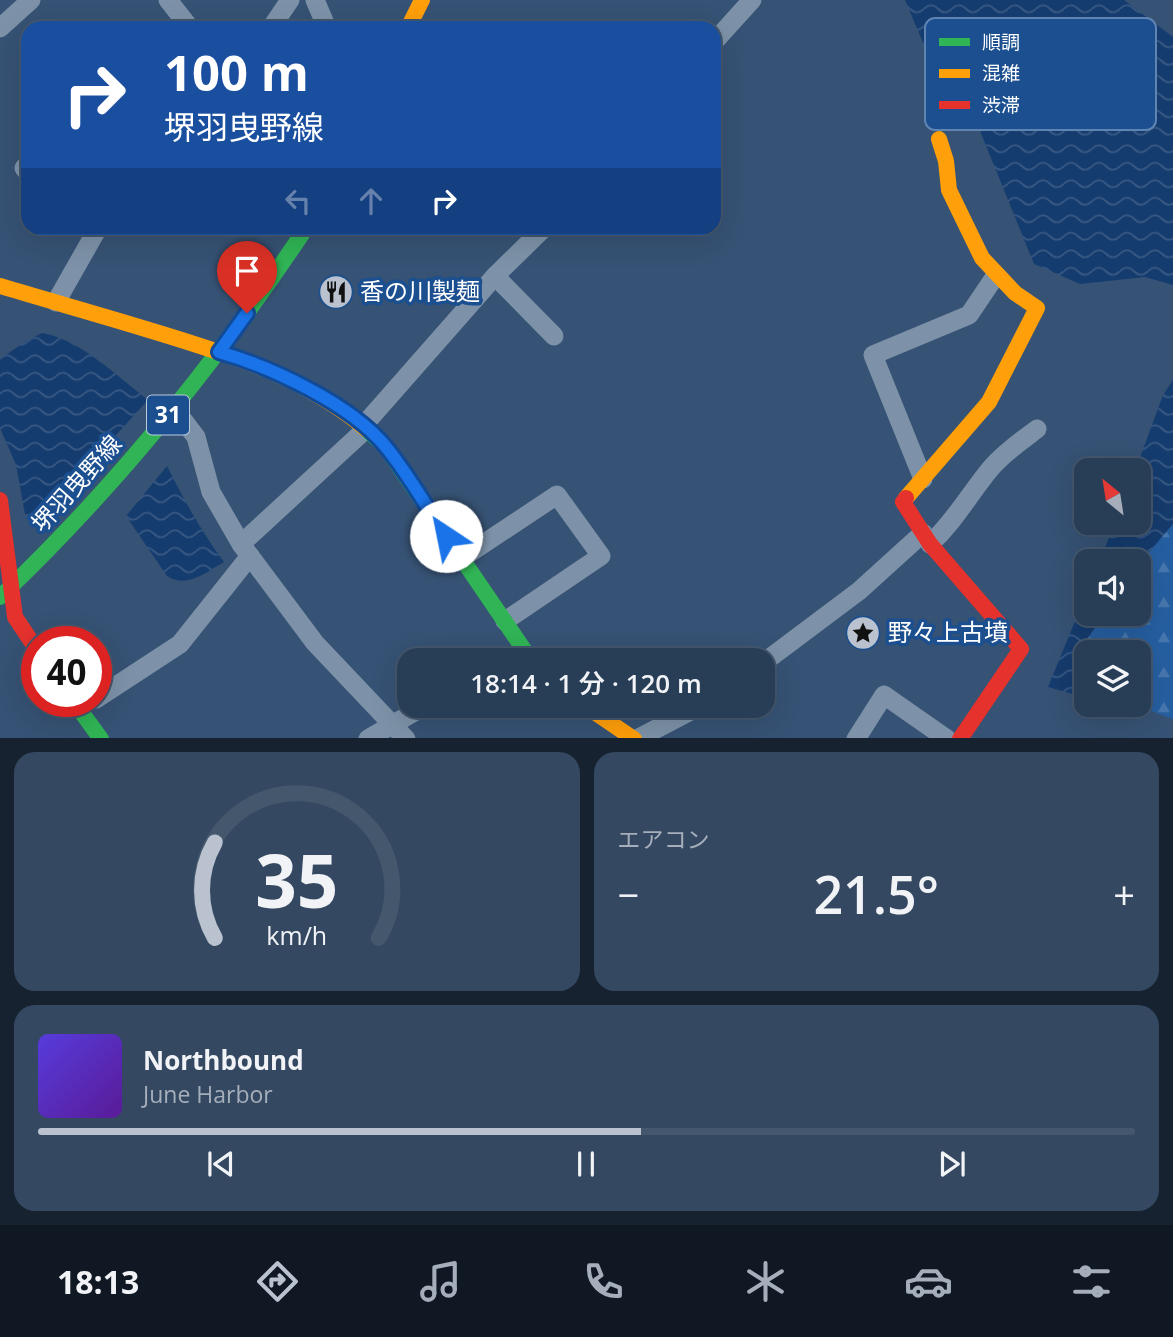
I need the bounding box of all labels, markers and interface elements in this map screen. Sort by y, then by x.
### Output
legend [925,18,1156,130]
text: 順調 [982,29,1020,55]
text: 100 m [164,39,309,105]
icon: right [49,49,140,140]
text: 混雑 [982,60,1020,86]
text: 渋滞 [982,92,1020,118]
text: 堺羽曳野線 [164,105,324,148]
icon: left [279,182,317,220]
icon: ahead [352,182,390,220]
icon: right [425,182,463,220]
pin [217,241,277,313]
icon: arrive [228,252,266,290]
restaurant icon: 香の川製麺 [317,273,355,311]
place label: 香の川製麺 [360,274,480,307]
road number: 31 [147,396,189,434]
street label: 堺羽曳野線 [23,427,128,539]
north arrow [1074,458,1152,536]
map controls [1074,458,1151,717]
position arrow [409,499,483,573]
button: sound [1074,549,1151,626]
place icon: 野々上古墳 [844,614,882,652]
place label: 野々上古墳 [888,615,1008,648]
speed limit sign: 40 [21,626,112,717]
button: layers [1074,640,1151,717]
text: 18:14 · 1 分 · 120 m [470,665,702,701]
text: エアコン [618,823,710,855]
text: 35 [255,830,338,929]
text: 21.5° [813,858,939,929]
text: − [618,868,639,920]
text: + [1113,868,1135,920]
text: km/h [266,917,327,951]
text: Northbound [143,1042,304,1078]
text: June Harbor [143,1078,273,1110]
icon: previous [202,1145,240,1183]
icon: pause [567,1145,605,1183]
icon: next [933,1145,971,1183]
icon: directions [253,1257,302,1306]
icon: music [416,1257,465,1306]
icon: phone [579,1257,628,1306]
icon: climate [741,1257,790,1306]
icon: car [904,1257,953,1306]
icon: filters [1067,1257,1116,1306]
text: 18:13 [57,1260,139,1303]

